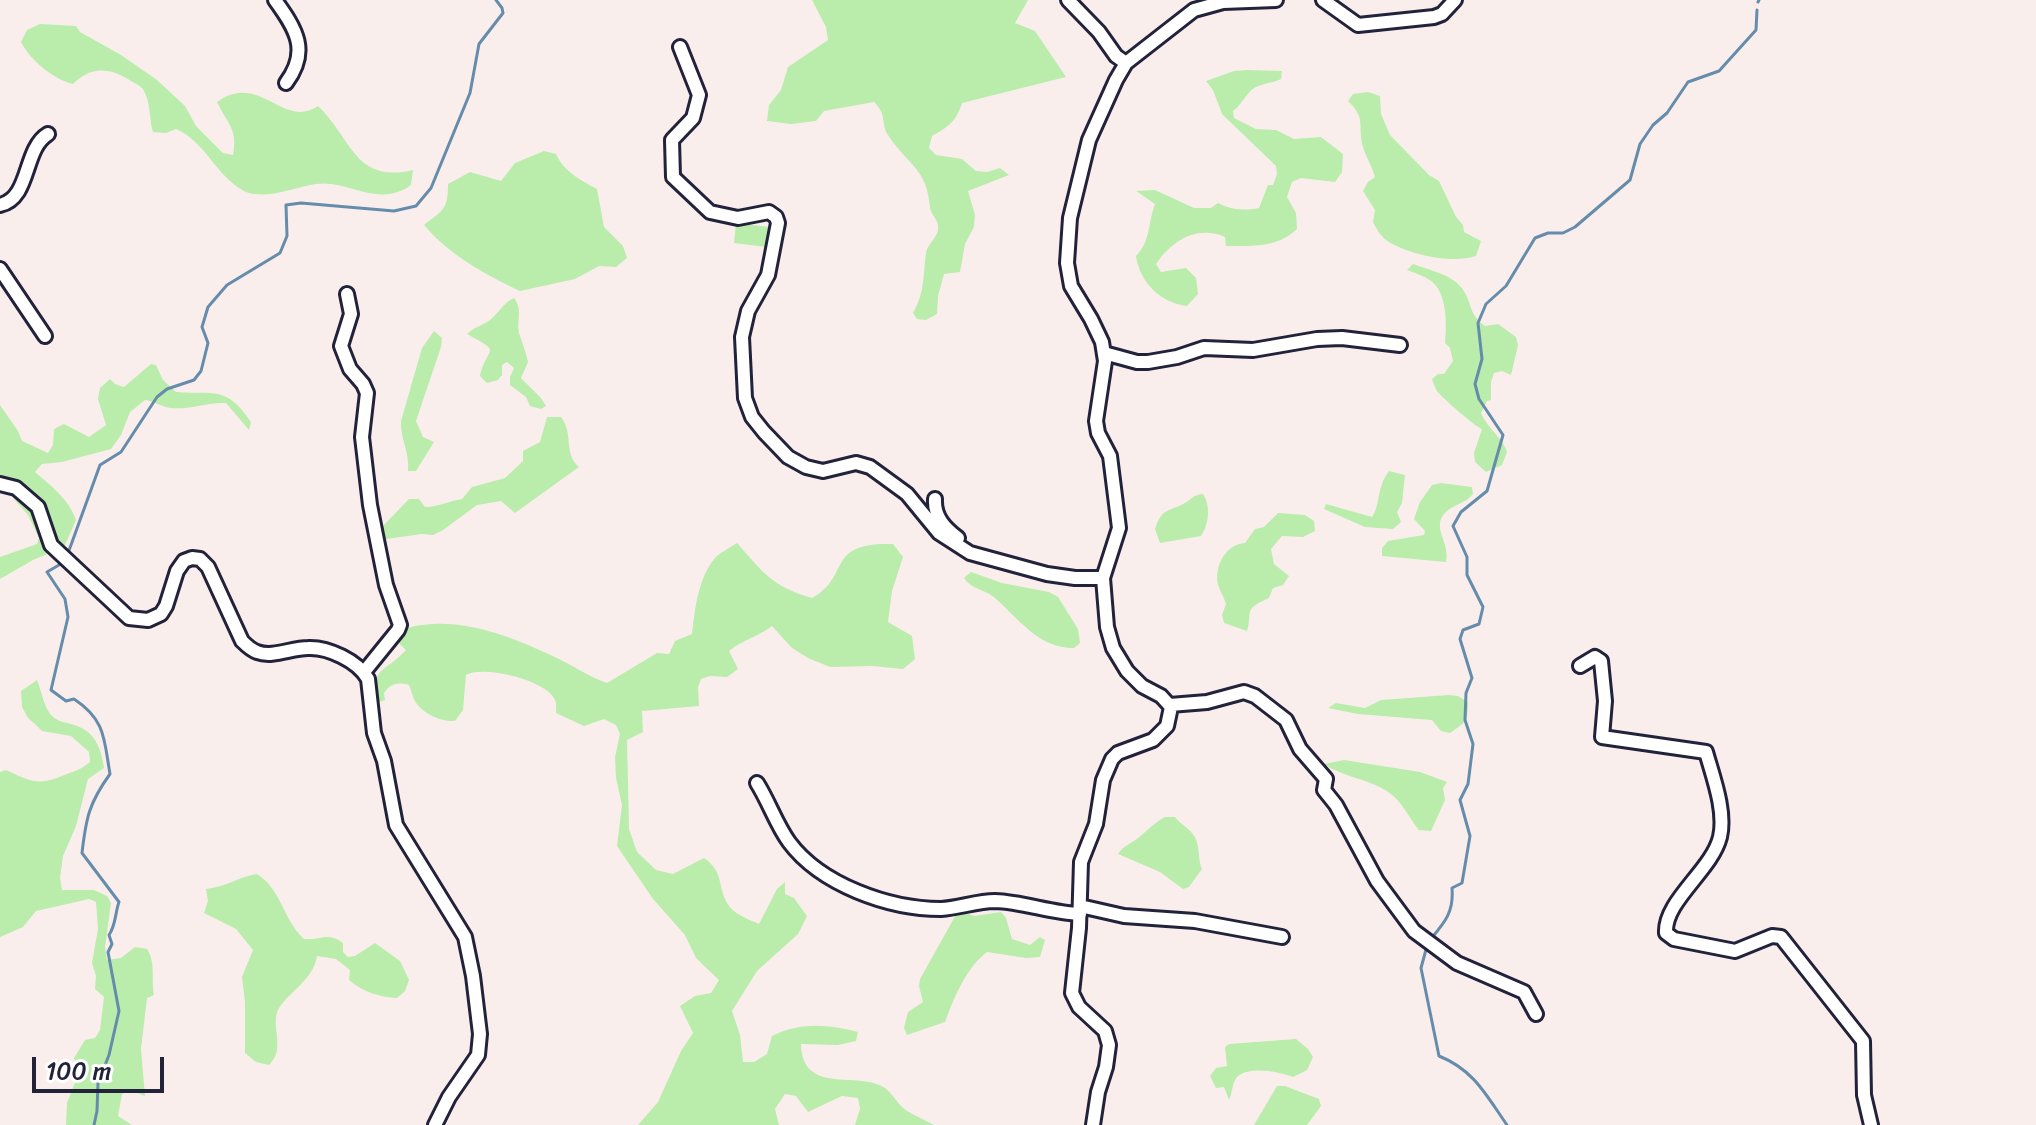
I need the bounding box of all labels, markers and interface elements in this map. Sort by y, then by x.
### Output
scale bar [36,1041,168,1091]
text: 100 m [46,1050,111,1092]

